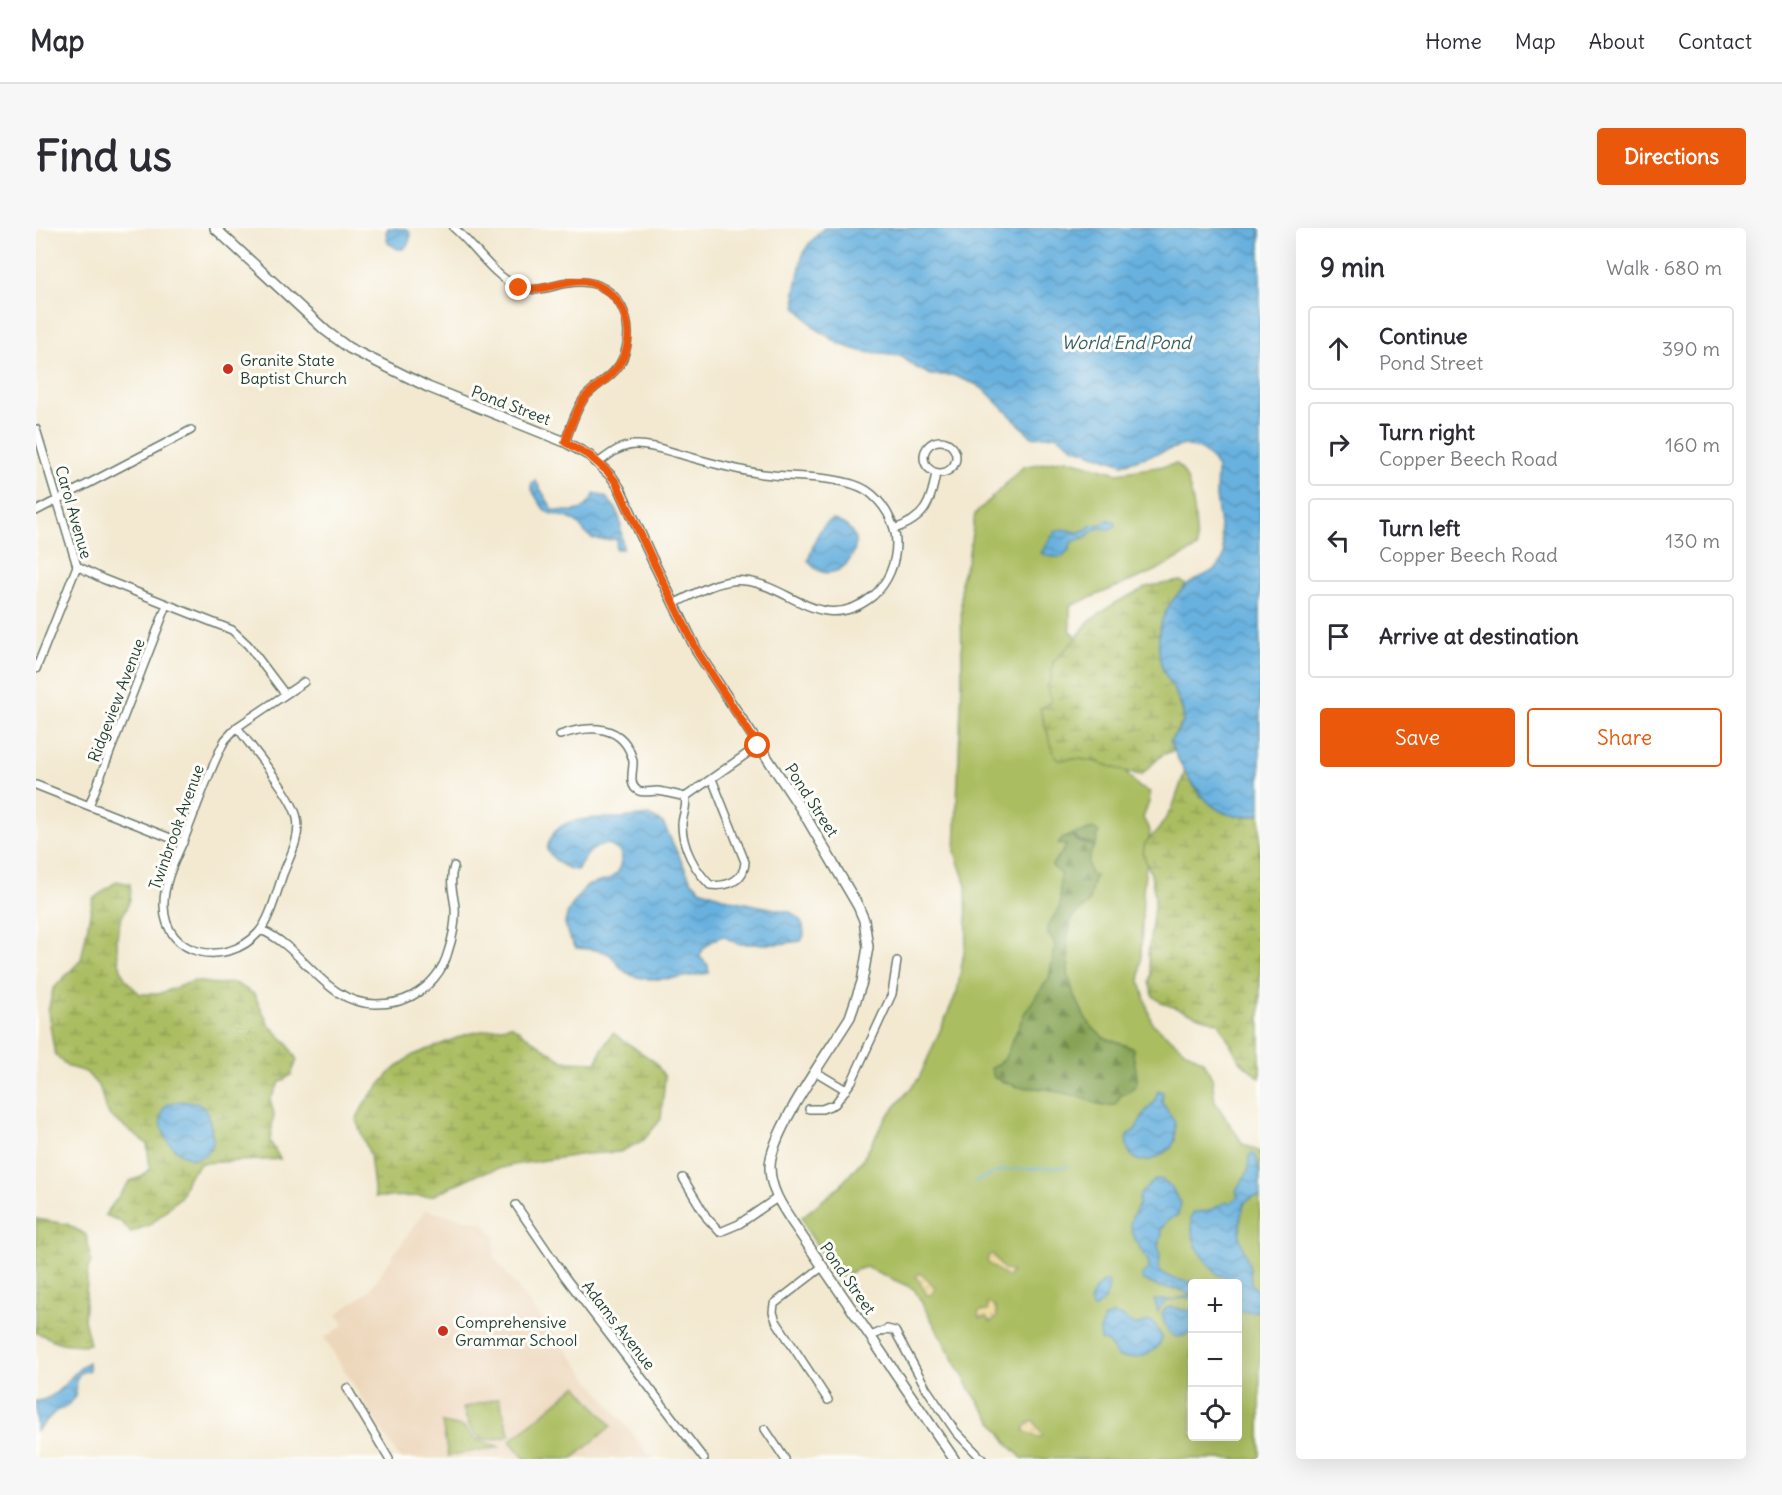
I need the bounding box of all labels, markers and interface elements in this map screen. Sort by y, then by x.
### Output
text: Map [30,23,84,59]
text: Home [1425,28,1482,55]
text: Map [1515,28,1556,55]
text: About [1589,28,1645,55]
text: Contact [1678,28,1752,55]
button: Directions [1597,128,1746,185]
text: Find us [36,130,172,182]
text: 9 min [1320,251,1385,284]
text: Walk · 680 m [1606,255,1722,280]
route end [505,274,531,300]
text: Continue [1379,322,1468,350]
water label: World End Pond [1061,331,1193,354]
icon: ahead [1322,332,1355,365]
text: 390 m [1662,336,1720,361]
place label: Granite State Baptist Church [240,350,347,388]
text: Pond Street [1379,350,1483,375]
marker: Granite State Baptist Church [221,362,235,376]
street label: Pond Street [468,381,554,430]
text: Turn right [1379,418,1475,446]
icon: right [1322,428,1355,461]
text: 160 m [1665,432,1720,457]
text: Copper Beech Road [1379,446,1558,471]
street label: Carol Avenue [51,463,97,561]
text: Turn left [1379,514,1460,542]
icon: left [1322,524,1355,557]
text: 130 m [1665,528,1720,553]
text: Copper Beech Road [1379,542,1558,567]
icon: arrive [1322,620,1355,653]
text: Arrive at destination [1379,622,1579,650]
street label: Ridgeview Avenue [83,635,149,765]
button: Save [1320,708,1515,767]
button: Share [1527,708,1722,767]
route start [744,732,770,758]
street label: Pond Street [781,760,843,841]
street label: Twinbrook Avenue [144,762,208,892]
street label: Pond Street [816,1238,880,1318]
street label: Adams Avenue [578,1276,660,1374]
map controls [1188,1279,1242,1441]
button: + [1188,1279,1242,1333]
place label: Comprehensive Grammar School [455,1312,577,1350]
marker: Comprehensive Grammar School [436,1324,450,1338]
button: − [1188,1333,1242,1387]
button: locate [1188,1387,1242,1441]

